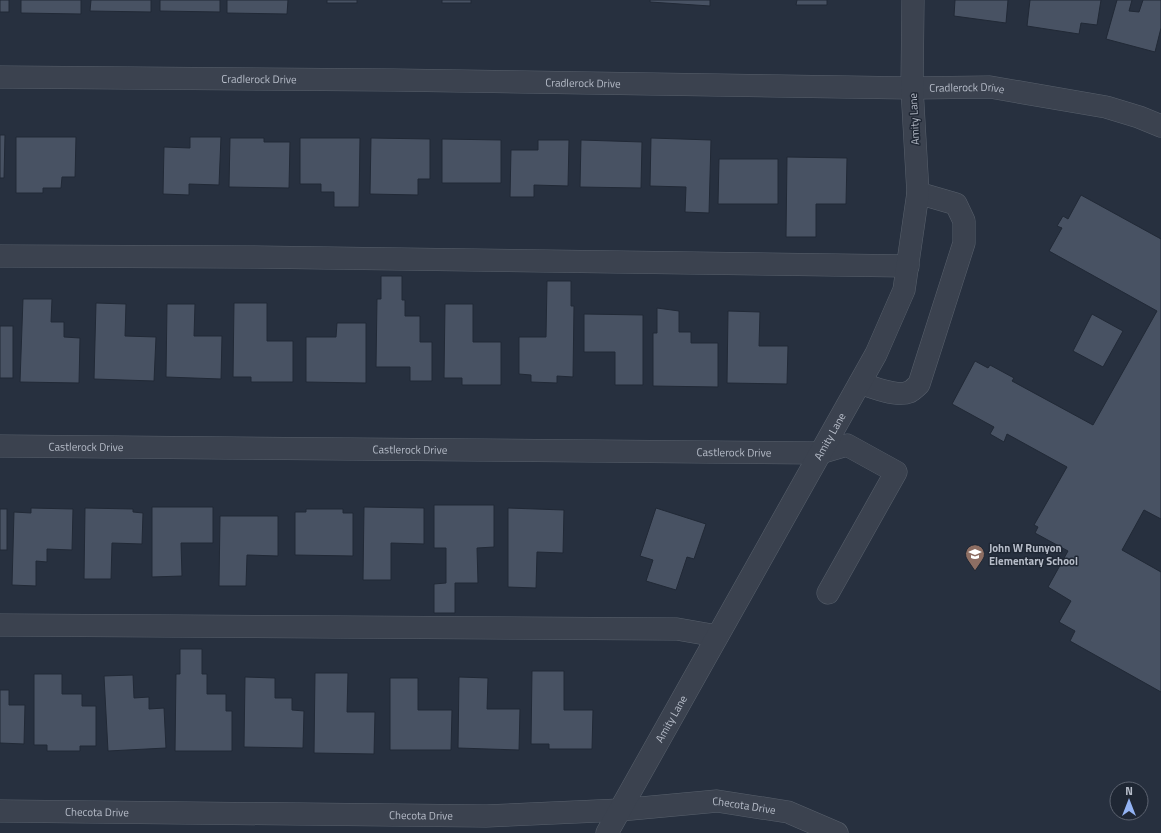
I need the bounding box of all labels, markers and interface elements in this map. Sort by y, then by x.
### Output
street label: Cradlerock Drive [221,71,297,87]
street label: Cradlerock Drive [545,74,621,92]
street label: Cradlerock Drive [929,79,1006,97]
street label: Amity Lane [905,92,923,145]
street label: Amity Lane [810,409,850,463]
street label: Castlerock Drive [49,438,124,455]
street label: Castlerock Drive [373,441,448,458]
street label: Castlerock Drive [697,444,772,461]
place label: John W Runyon Elementary School [989,540,1078,569]
school or university icon: John W Runyon Elementary School [964,543,986,571]
street label: Amity Lane [651,692,691,745]
north arrow [1109,781,1149,821]
text: N [1125,783,1133,799]
street label: Checota Drive [712,793,777,818]
street label: Checota Drive [65,804,129,820]
street label: Checota Drive [389,807,453,824]

